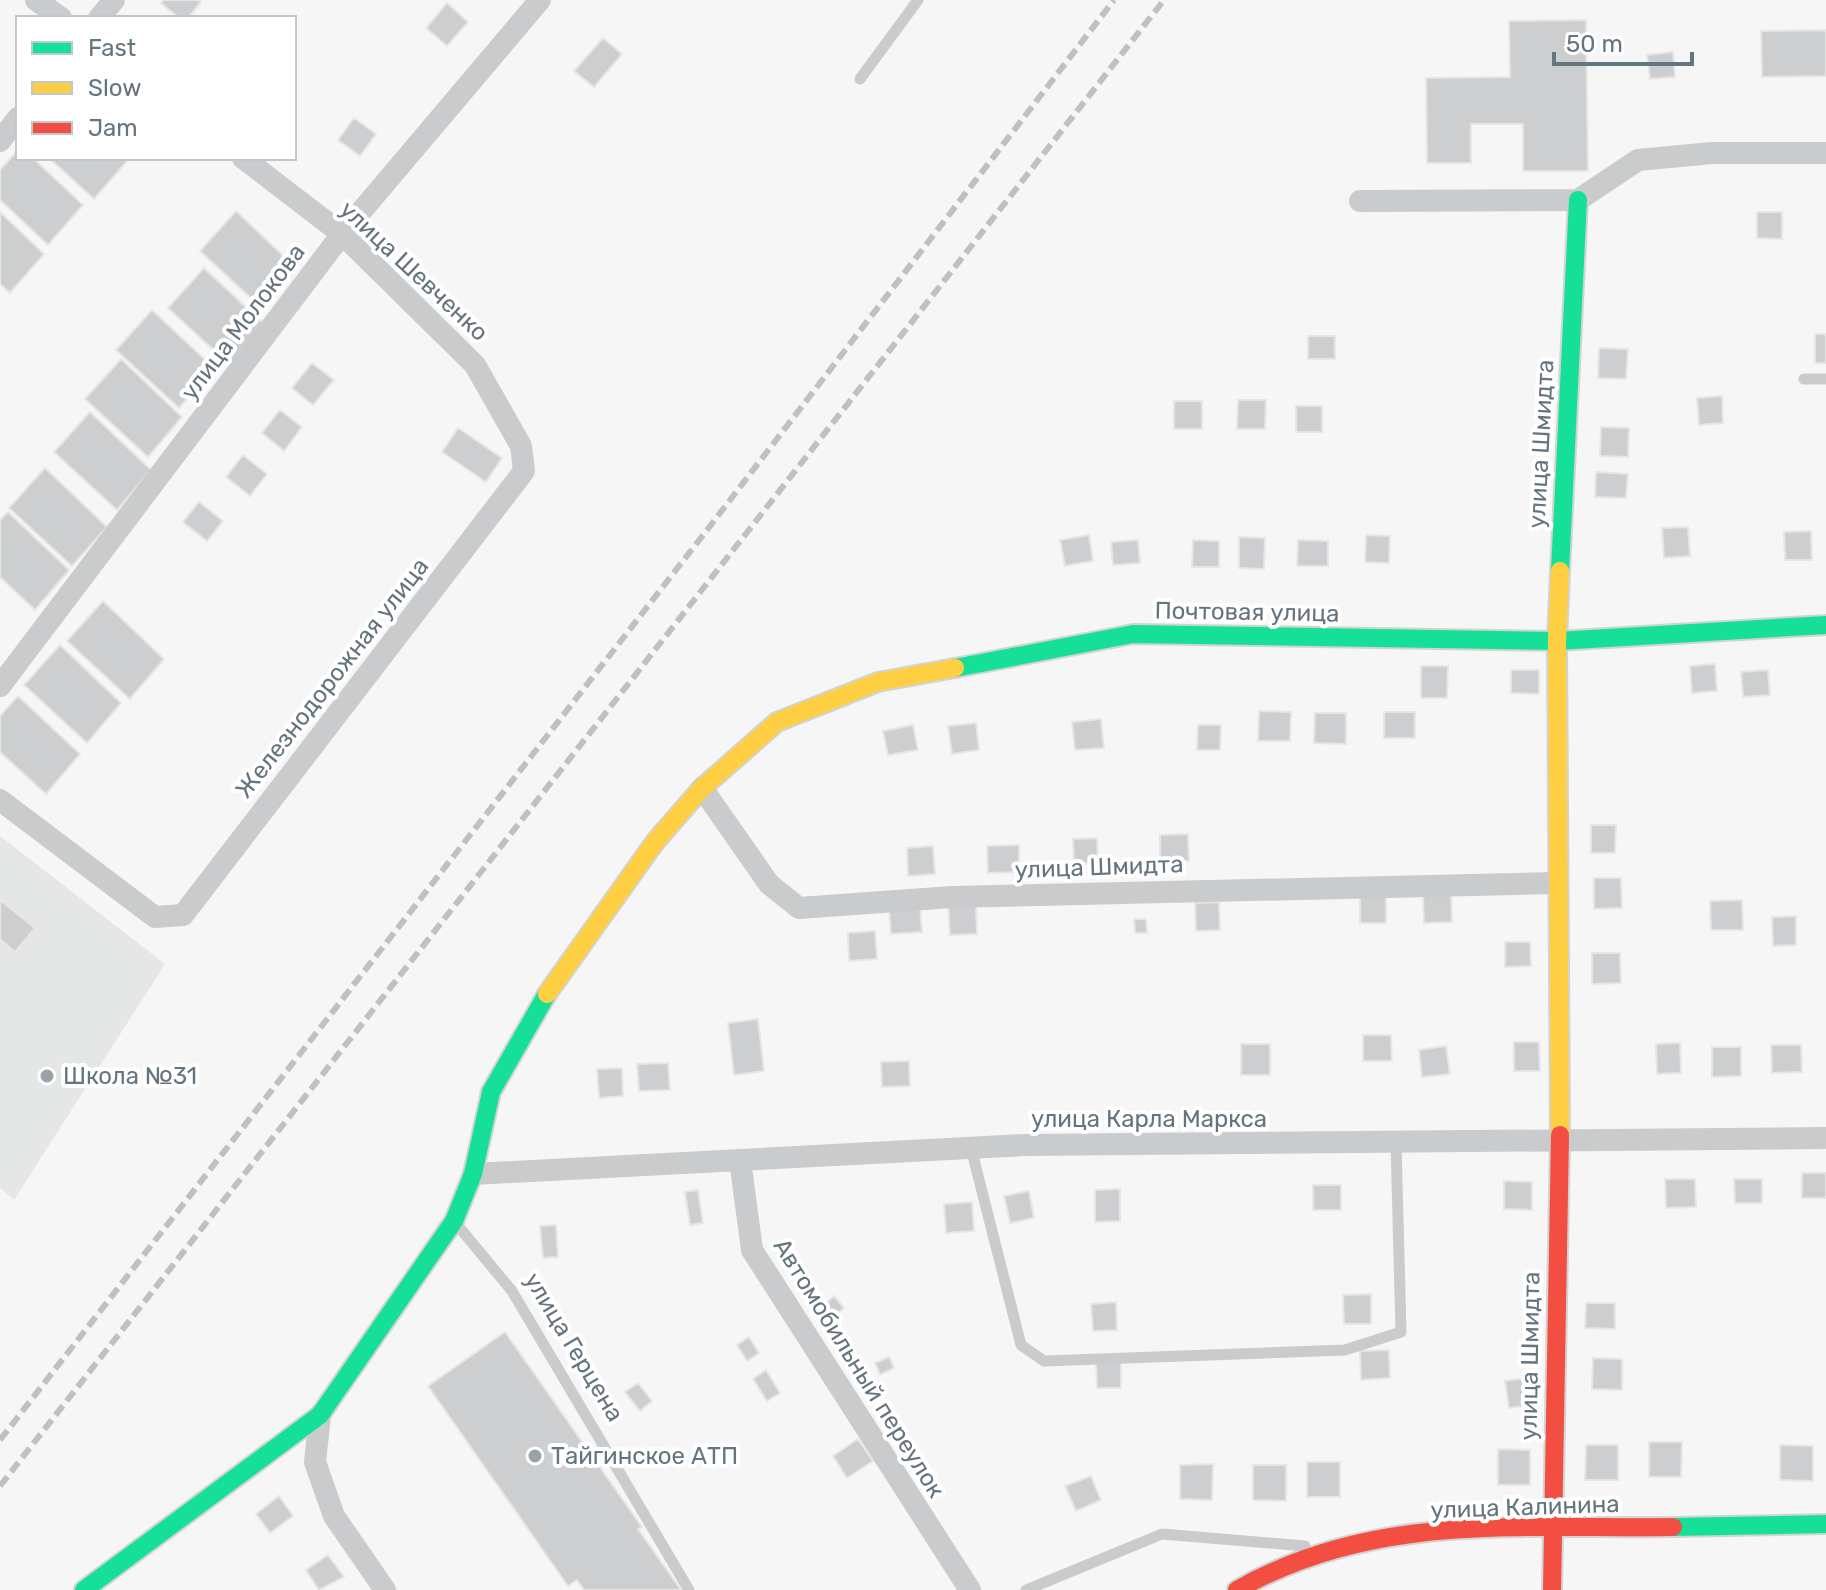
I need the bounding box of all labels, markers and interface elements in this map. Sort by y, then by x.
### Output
legend [16,16,296,160]
scale bar [1554,16,1692,66]
text: 50 m [1566,30,1623,58]
text: Fast [88,34,136,62]
text: Slow [88,74,141,102]
text: Jam [88,114,138,142]
street label: улица Шевченко [334,195,494,347]
street label: улица Молокова [175,239,311,405]
street label: улица Шмидта [1523,359,1559,529]
street label: Железнодорожная улица [230,553,434,803]
street label: Почтовая улица [1154,596,1340,628]
street label: улица Шмидта [1014,850,1184,884]
place label: Школа №31 [63,1062,197,1090]
marker: Школа №31 [38,1067,56,1085]
street label: улица Карла Маркса [1031,1105,1267,1133]
street label: Автомобильный переулок [768,1233,950,1503]
street label: улица Герцена [519,1268,629,1426]
street label: улица Шмидта [1515,1271,1545,1441]
place label: Тайгинское АТП [551,1442,738,1470]
marker: Тайгинское АТП [526,1447,544,1465]
street label: улица Калинина [1430,1490,1620,1524]

